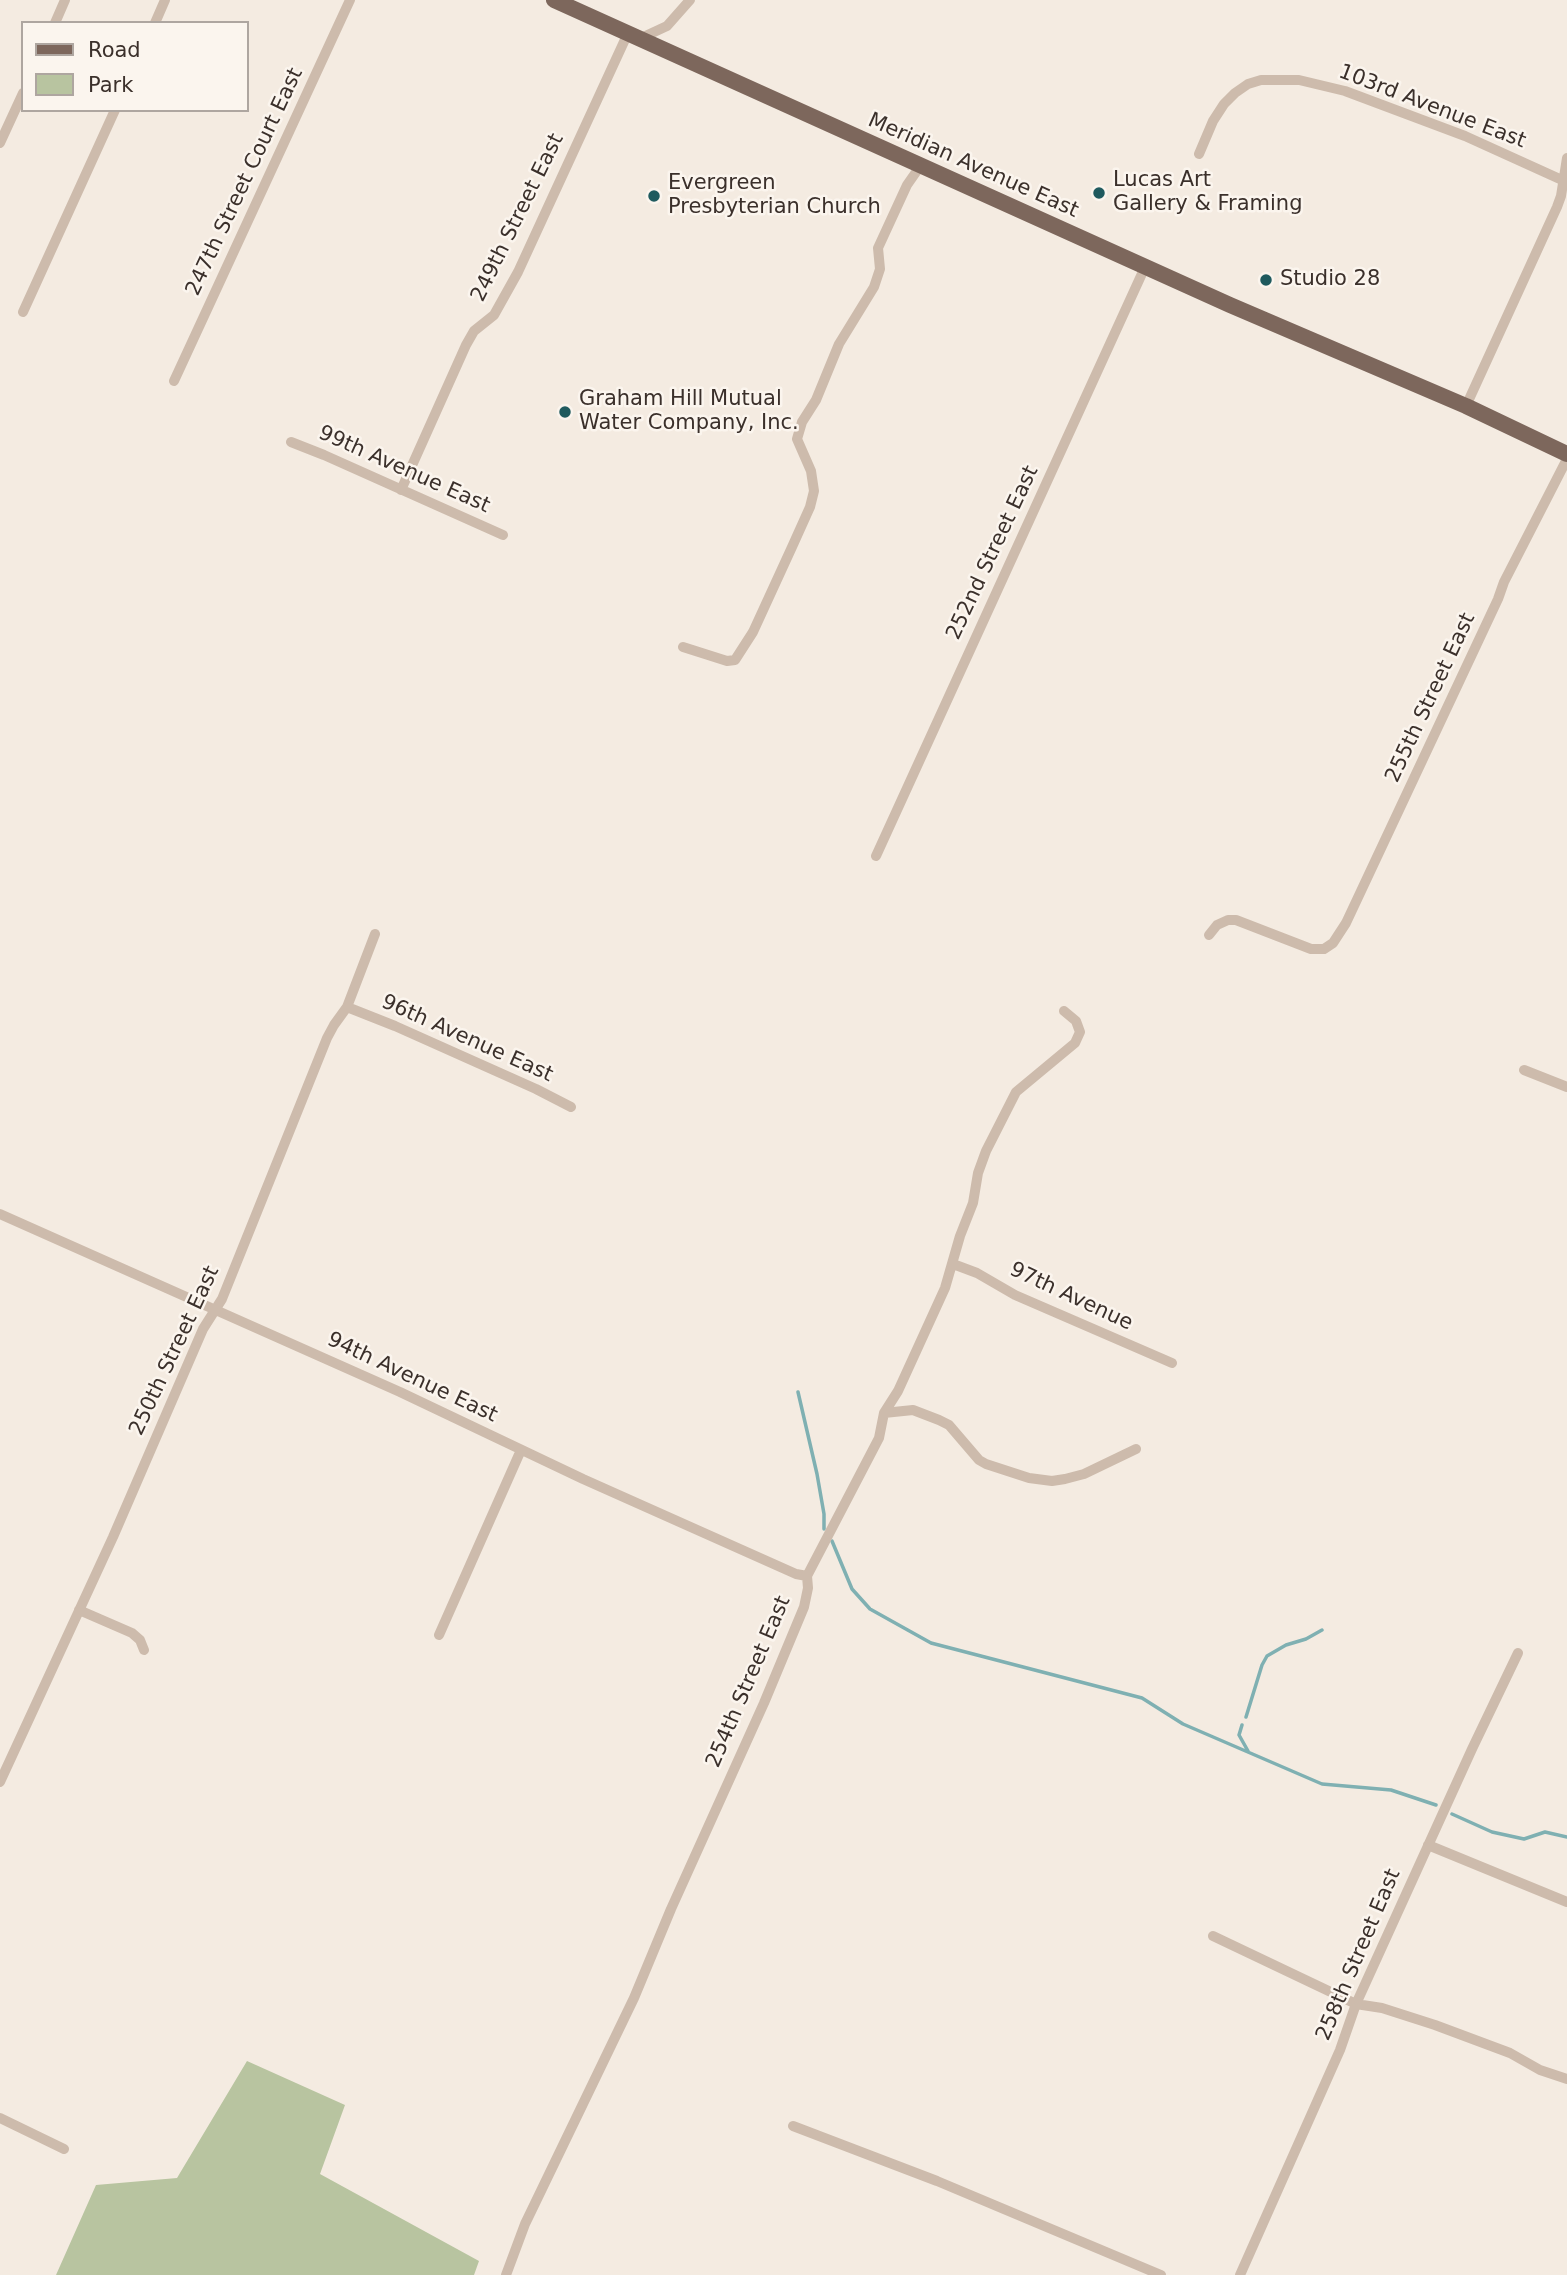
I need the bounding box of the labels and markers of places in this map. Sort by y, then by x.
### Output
place label: Lucas Art Gallery & Framing [1113,168,1303,218]
place label: Evergreen Presbyterian Church [668,171,881,221]
marker: Lucas Art Gallery & Framing [1091,185,1107,201]
marker: Evergreen Presbyterian Church [646,188,662,204]
place label: Studio 28 [1280,267,1380,293]
marker: Studio 28 [1258,272,1274,288]
place label: Graham Hill Mutual Water Company, Inc. [579,387,799,437]
marker: Graham Hill Mutual Water Company, Inc. [557,404,573,420]

